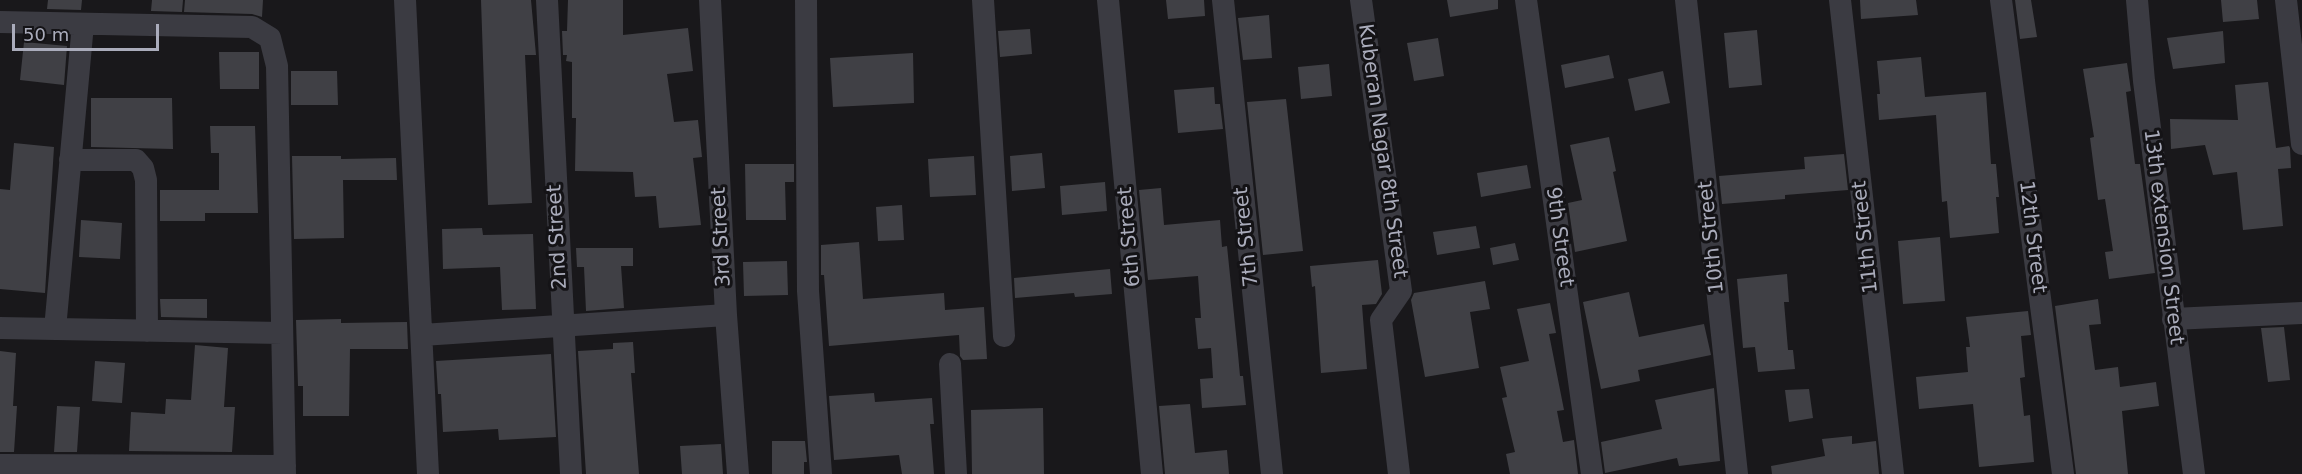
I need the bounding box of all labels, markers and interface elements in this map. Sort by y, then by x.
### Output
scale bar [15,12,162,50]
street label: Kuberan Nagar 8th Street [1352,22,1412,280]
text: 50 m [23,24,69,45]
street label: 13th extension Street [2138,128,2188,346]
street label: 12th Street [2013,179,2051,295]
street label: 10th Street [1694,180,1730,294]
street label: 11th Street [1848,180,1884,294]
street label: 2nd Street [543,184,573,290]
street label: 3rd Street [707,186,737,288]
street label: 6th Street [1114,186,1146,288]
street label: 7th Street [1230,186,1264,288]
street label: 9th Street [1540,186,1578,288]

